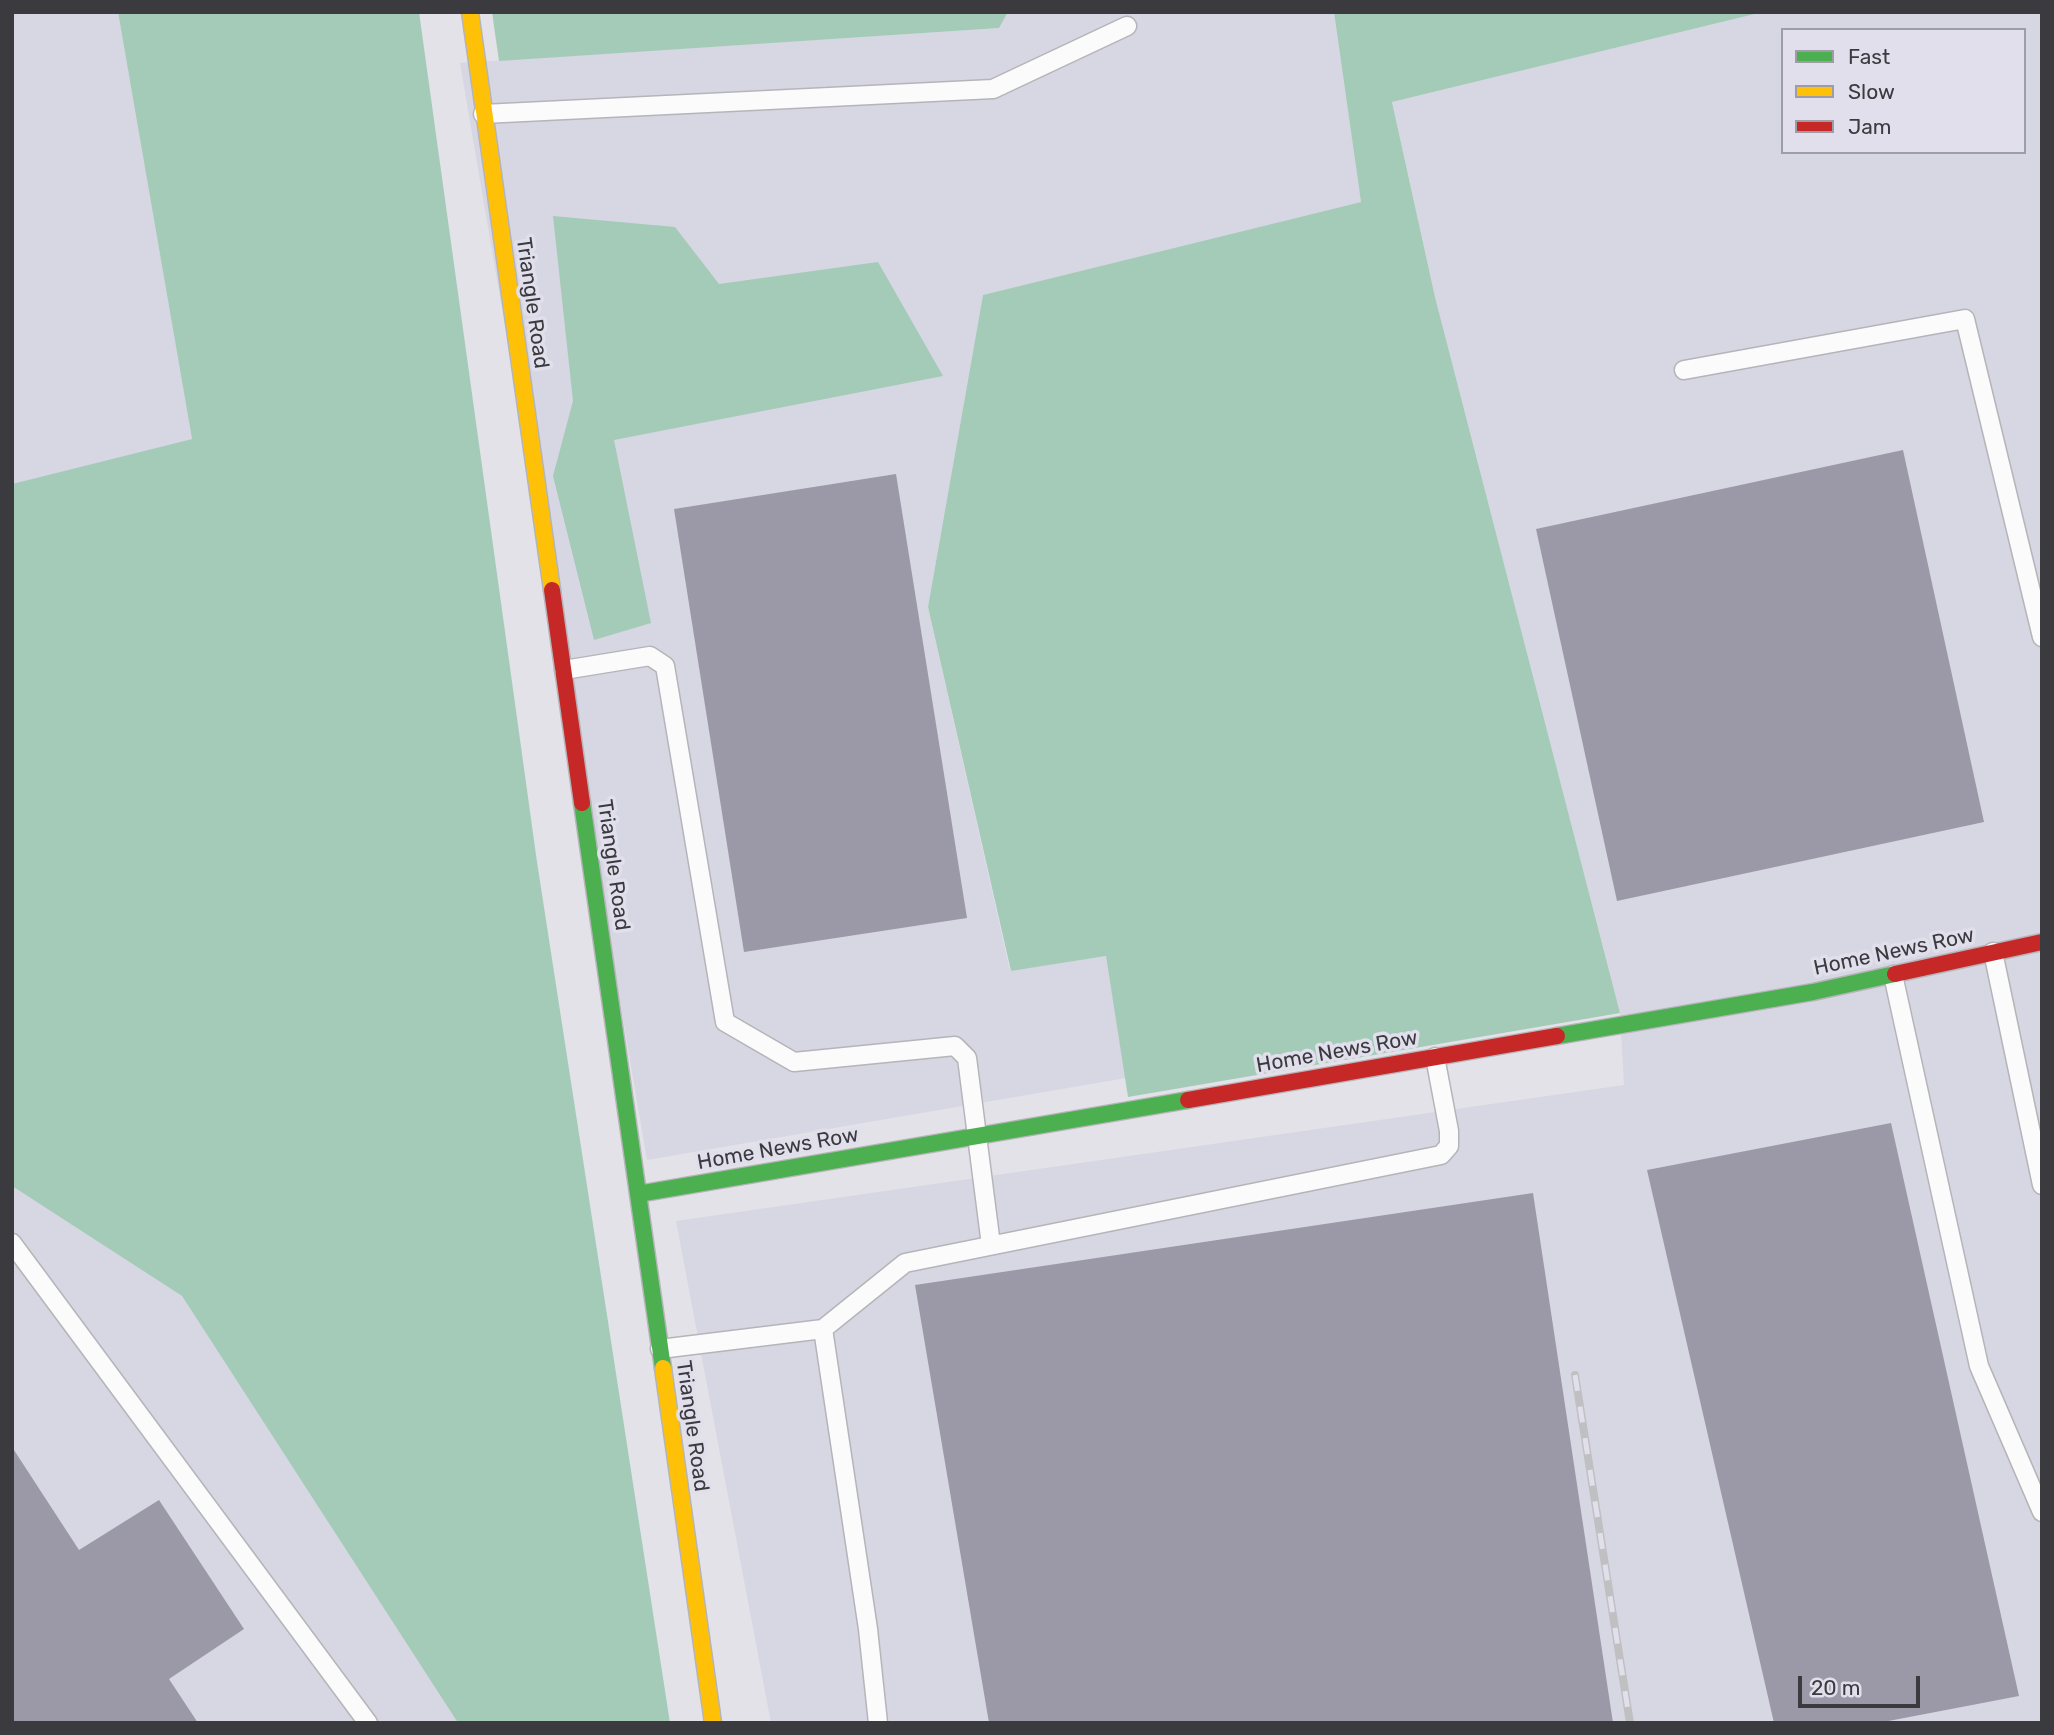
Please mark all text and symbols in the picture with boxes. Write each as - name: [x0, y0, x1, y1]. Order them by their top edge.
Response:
- legend: [1781, 28, 2026, 154]
- text: Fast: [1848, 44, 1890, 69]
- text: Slow: [1848, 79, 1895, 104]
- text: Jam: [1848, 114, 1892, 139]
- street label: Triangle Road: [510, 236, 554, 370]
- street label: Triangle Road: [591, 798, 635, 932]
- street label: Home News Row: [1811, 923, 1977, 981]
- street label: Home News Row: [1254, 1025, 1420, 1079]
- street label: Home News Row: [695, 1122, 861, 1176]
- street label: Triangle Road: [670, 1359, 714, 1493]
- scale bar: [1802, 1662, 1924, 1706]
- text: 20 m: [1811, 1675, 1860, 1700]

